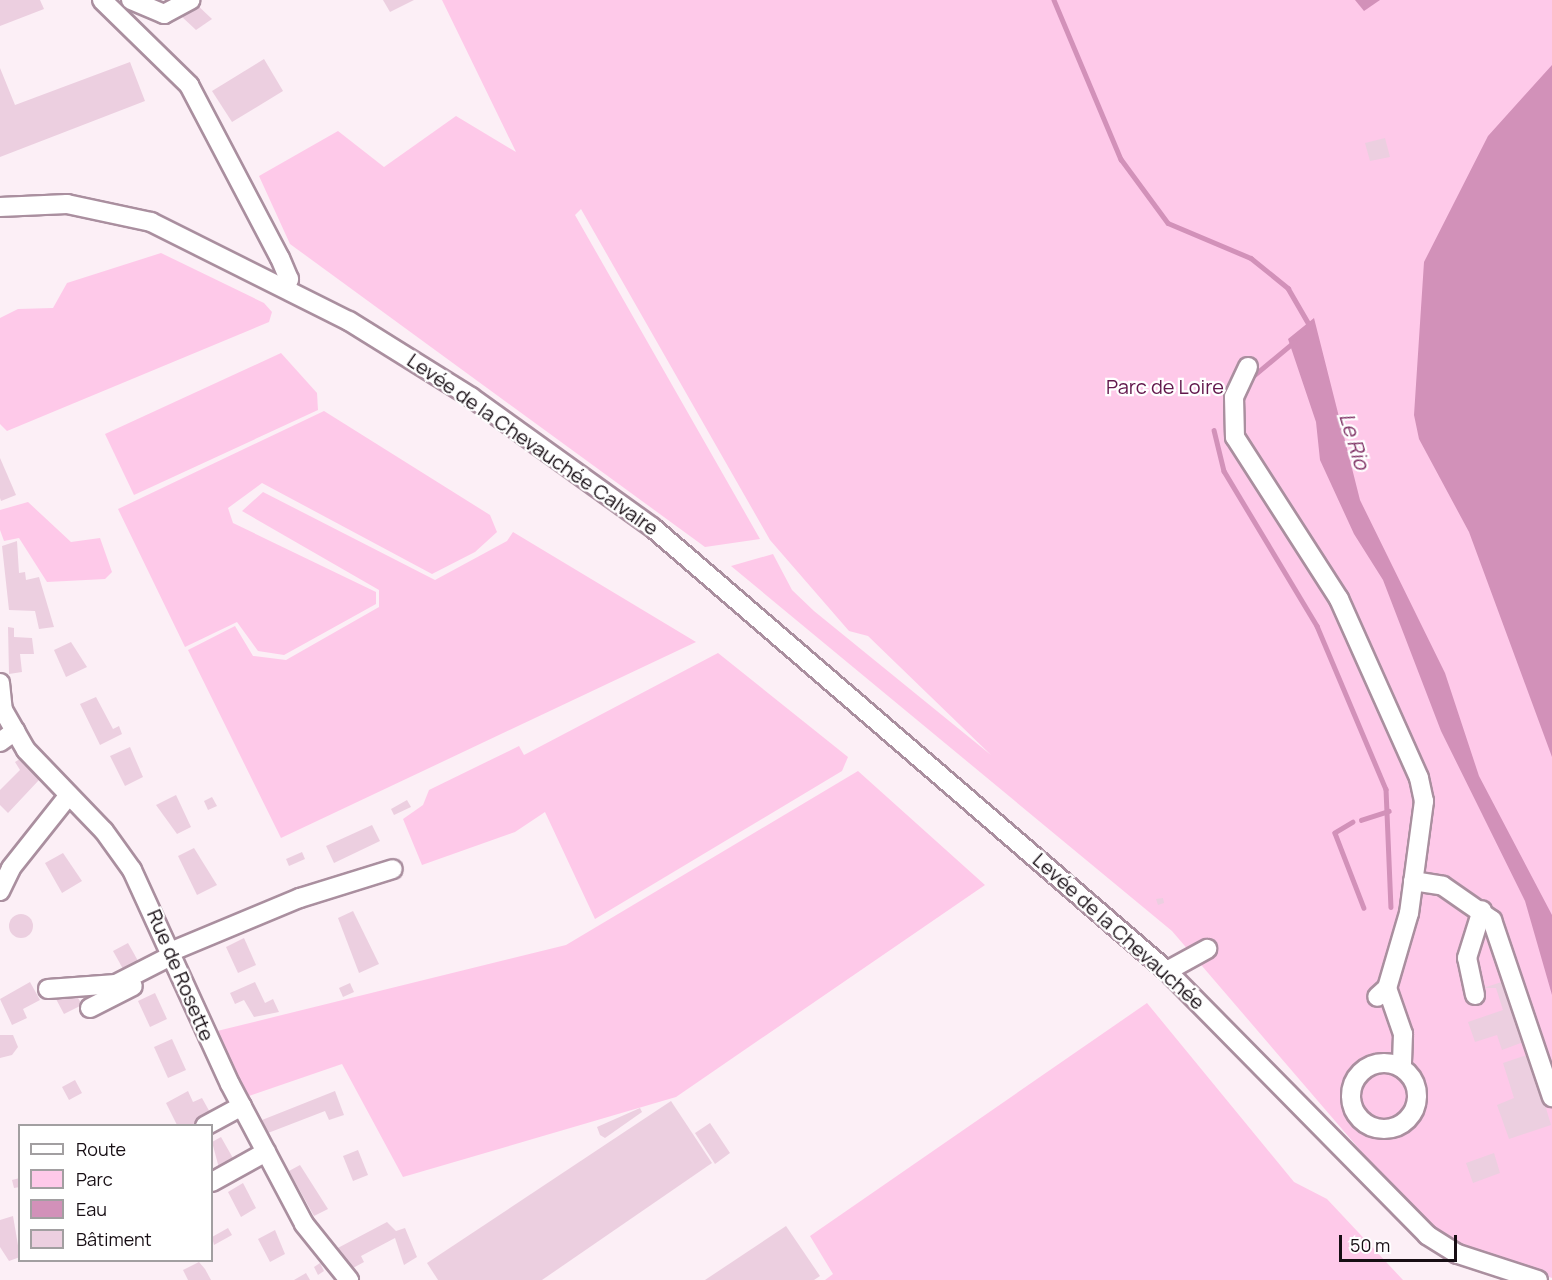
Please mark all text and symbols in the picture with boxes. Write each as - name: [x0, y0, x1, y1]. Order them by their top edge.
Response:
- street label: Levée de la Chevauchée Calvaire: [403, 348, 663, 540]
- park label: Parc de Loire: [1106, 374, 1224, 398]
- water label: Le Rio: [1335, 410, 1375, 472]
- street label: Levée de la Chevauchée: [1028, 848, 1210, 1014]
- street label: Rue de Rosette: [142, 906, 220, 1044]
- legend: [18, 1124, 213, 1262]
- text: Route: [76, 1137, 126, 1161]
- text: Parc: [76, 1167, 113, 1191]
- text: Eau: [76, 1197, 107, 1221]
- scale bar: [1342, 1223, 1460, 1261]
- text: Bâtiment: [76, 1227, 152, 1251]
- text: 50 m: [1350, 1233, 1390, 1257]

